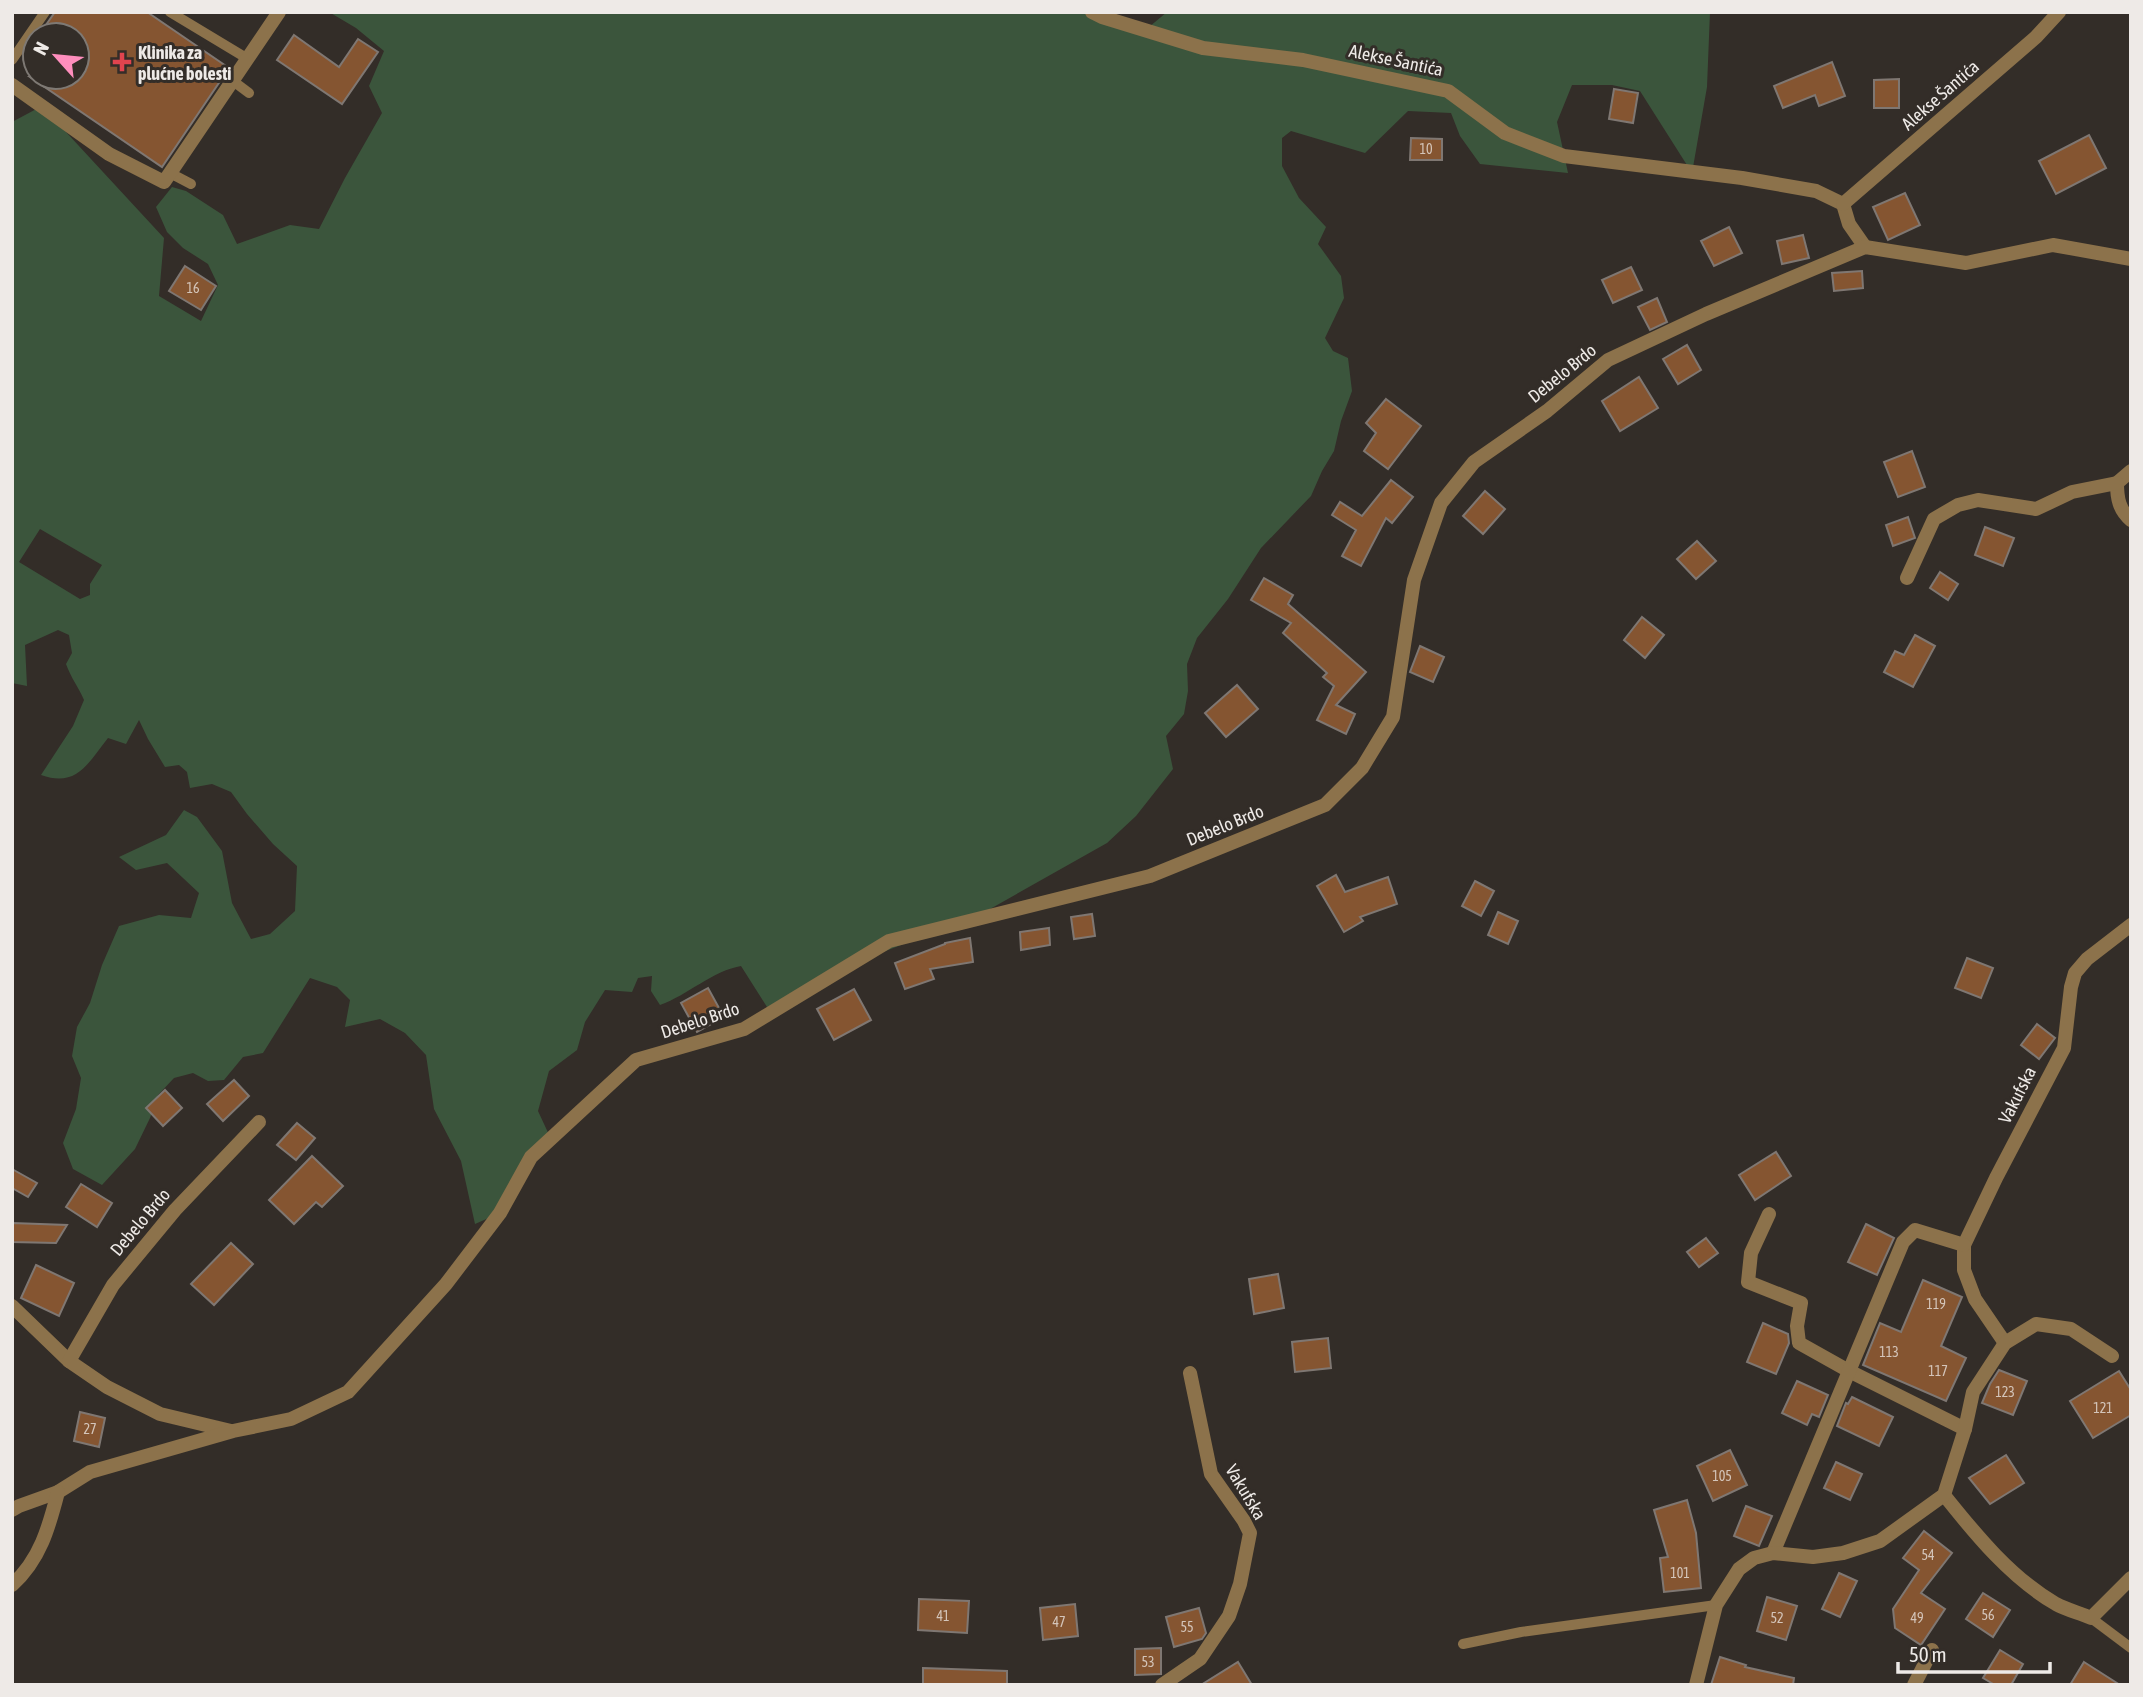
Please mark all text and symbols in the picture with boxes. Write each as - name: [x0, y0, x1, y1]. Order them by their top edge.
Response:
- north arrow: [21, 21, 91, 91]
- text: N: [29, 38, 53, 58]
- street label: Alekse Šantića: [1347, 40, 1445, 80]
- place label: Klinika za plućne bolesti: [138, 42, 231, 84]
- marker: Klinika za plućne bolesti: [112, 52, 132, 72]
- street label: Alekse Šantića: [1897, 56, 1983, 134]
- house number: 10: [1419, 141, 1433, 157]
- house number: 16: [186, 280, 200, 296]
- street label: Debelo Brdo: [1524, 339, 1600, 407]
- street label: Debelo Brdo: [1183, 800, 1267, 850]
- street label: Debelo Brdo: [658, 997, 742, 1043]
- street label: Vakufska: [1994, 1063, 2040, 1127]
- street label: Debelo Brdo: [106, 1184, 174, 1260]
- house number: 119: [1926, 1296, 1946, 1312]
- house number: 113: [1879, 1344, 1899, 1360]
- house number: 117: [1928, 1363, 1948, 1379]
- house number: 123: [1995, 1384, 2015, 1400]
- house number: 121: [2093, 1400, 2113, 1416]
- house number: 27: [83, 1421, 97, 1437]
- street label: Vakufska: [1221, 1460, 1271, 1524]
- house number: 105: [1712, 1468, 1732, 1484]
- house number: 54: [1921, 1547, 1935, 1563]
- house number: 101: [1670, 1565, 1690, 1581]
- house number: 56: [1981, 1607, 1995, 1623]
- house number: 41: [936, 1608, 950, 1624]
- house number: 52: [1770, 1610, 1784, 1626]
- house number: 49: [1910, 1610, 1924, 1626]
- house number: 47: [1052, 1614, 1066, 1630]
- house number: 55: [1180, 1619, 1194, 1635]
- scale bar: [1898, 1630, 2050, 1674]
- text: 50 m: [1909, 1642, 1947, 1666]
- house number: 53: [1141, 1654, 1155, 1670]

